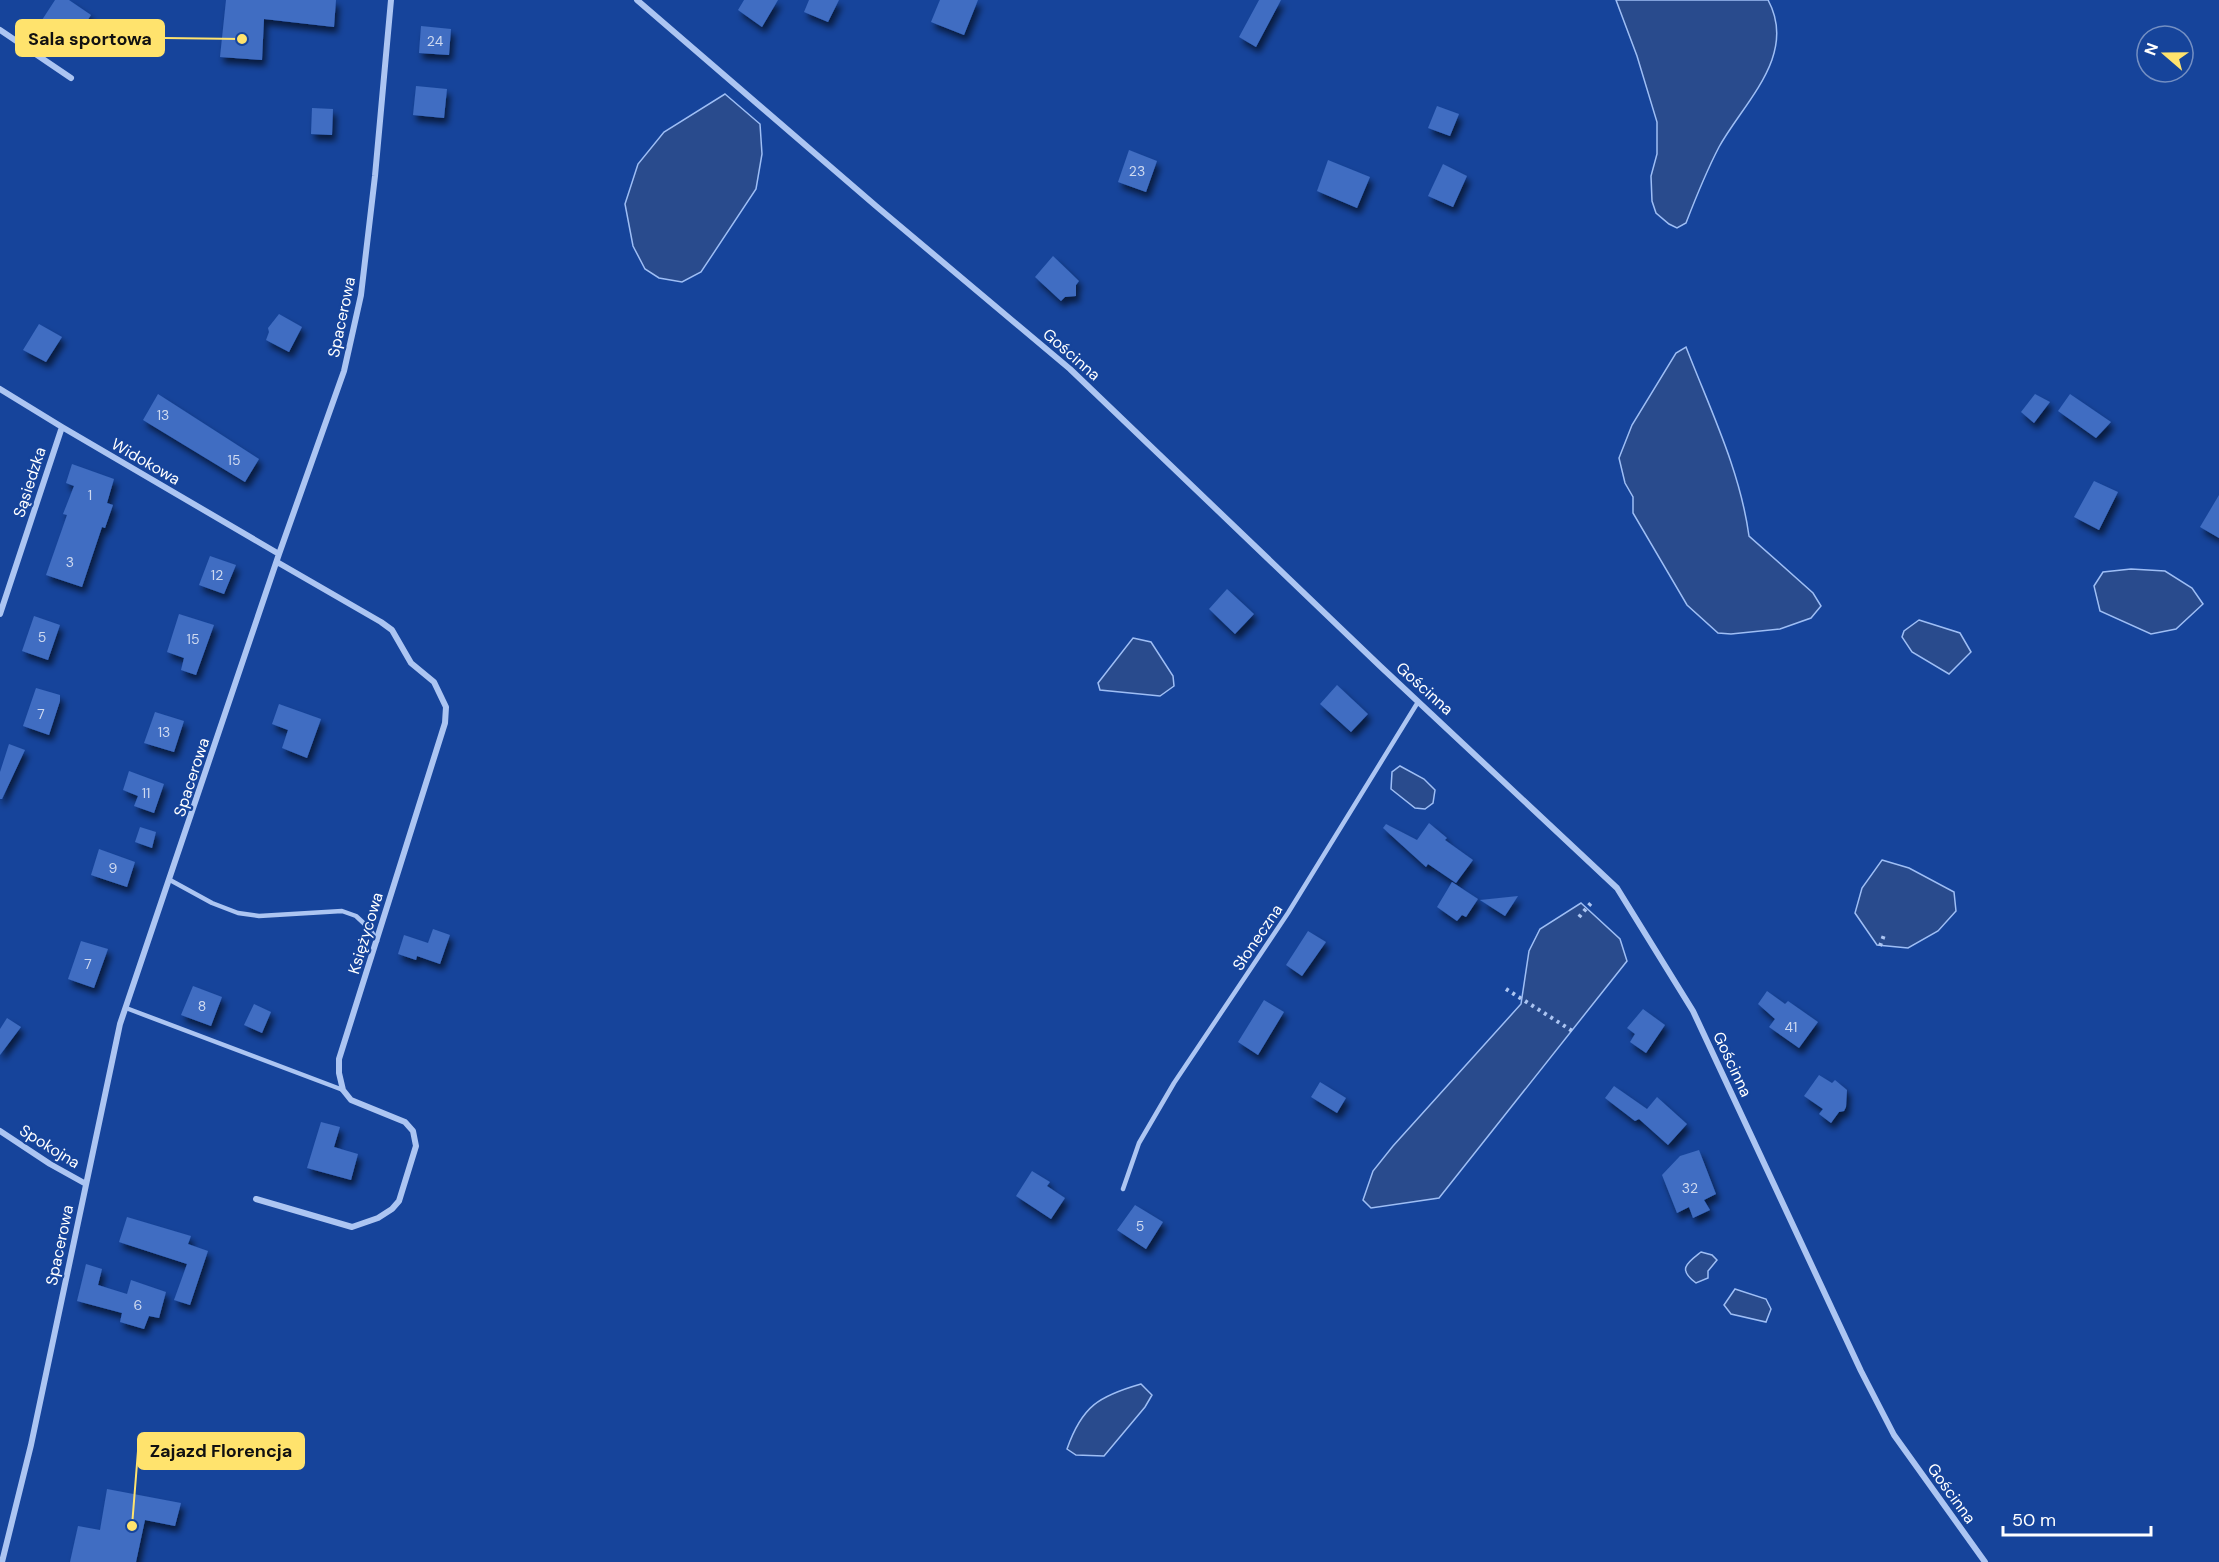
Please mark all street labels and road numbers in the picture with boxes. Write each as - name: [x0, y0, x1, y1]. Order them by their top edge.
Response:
- street label: Spacerowa: [323, 275, 360, 359]
- street label: Gościnna: [1038, 324, 1105, 385]
- street label: Widokowa: [108, 433, 184, 490]
- street label: Sąsiedzka: [8, 444, 51, 520]
- street label: Gościnna: [1392, 657, 1458, 720]
- street label: Spacerowa: [169, 735, 214, 819]
- street label: Księżycowa: [343, 890, 388, 977]
- street label: Słoneczna: [1228, 900, 1287, 974]
- street label: Gościnna: [1708, 1028, 1757, 1100]
- street label: Spokojna: [16, 1120, 84, 1173]
- street label: Spacerowa: [41, 1203, 78, 1287]
- street label: Gościnna: [1923, 1459, 1981, 1528]

